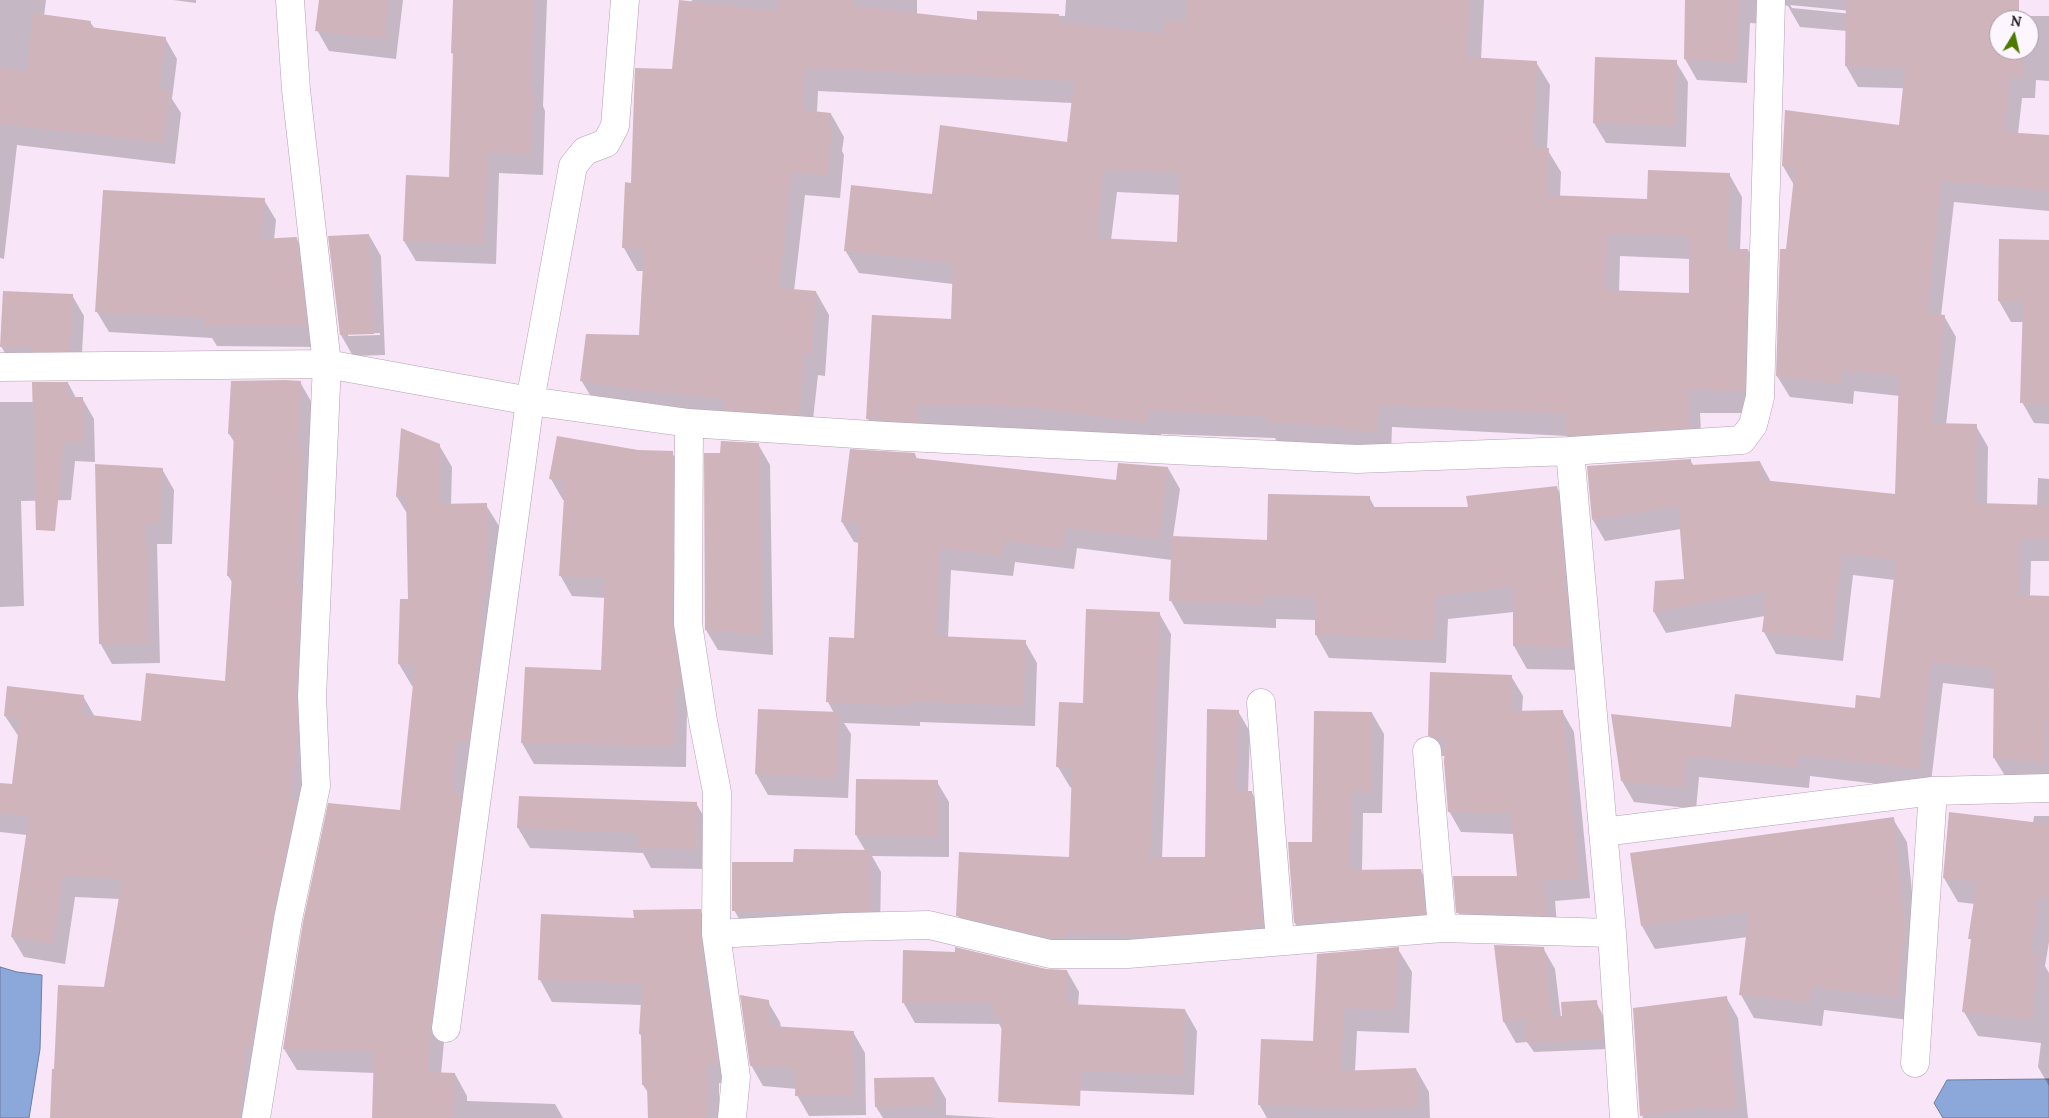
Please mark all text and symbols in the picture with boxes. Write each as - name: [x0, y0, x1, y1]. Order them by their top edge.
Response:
- north arrow: [1989, 10, 2039, 60]
- text: N: [2009, 11, 2023, 31]

